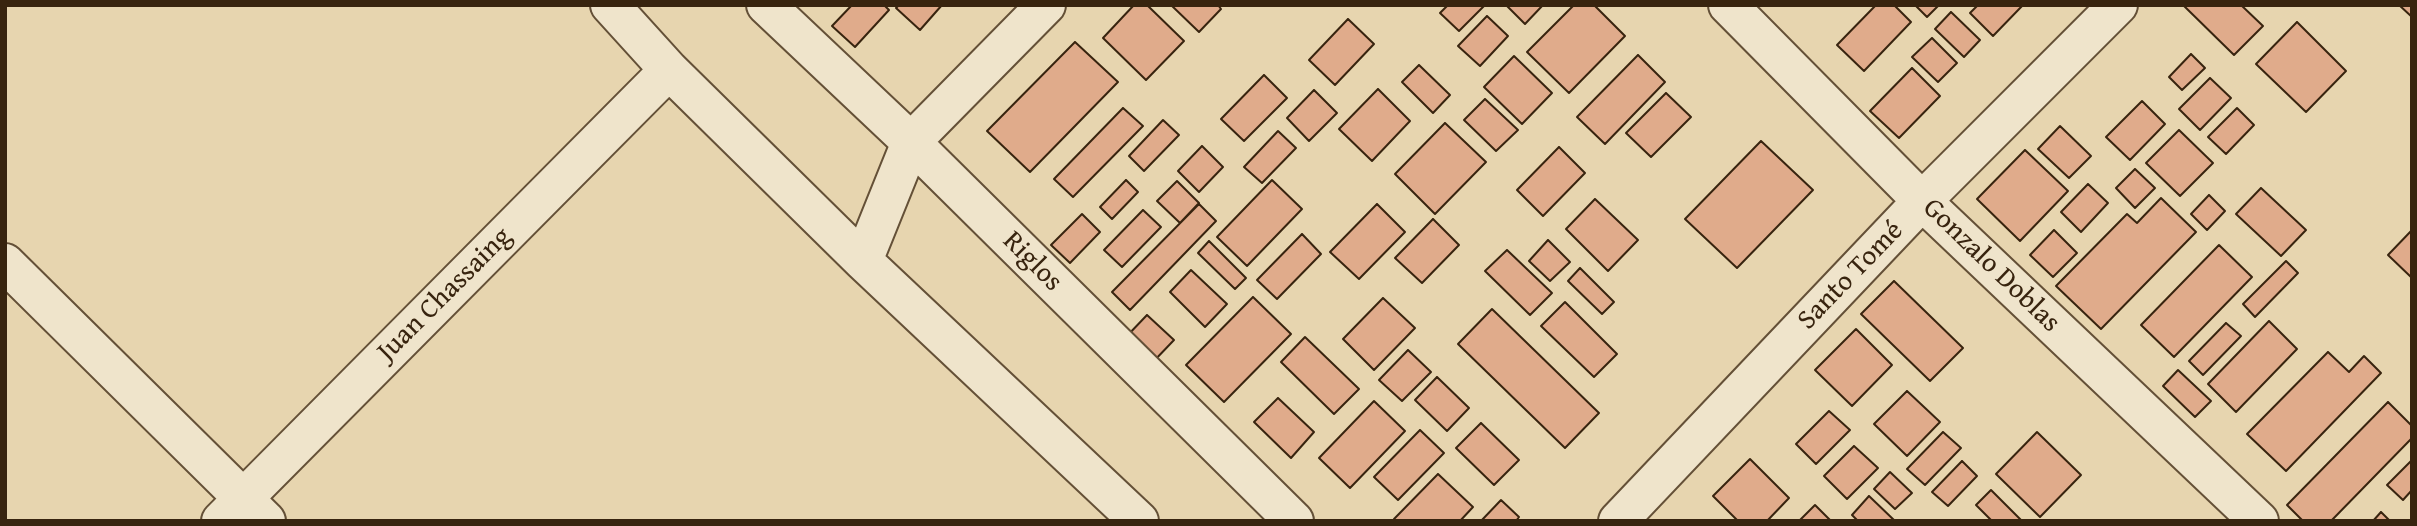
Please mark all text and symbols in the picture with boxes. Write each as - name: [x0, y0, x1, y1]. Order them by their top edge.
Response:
- street label: Gonzalo Doblas: [1915, 192, 2067, 340]
- street label: Santo Tomé: [1791, 215, 1911, 337]
- street label: Juan Chassaing: [371, 221, 519, 369]
- street label: Riglos: [995, 225, 1069, 299]

